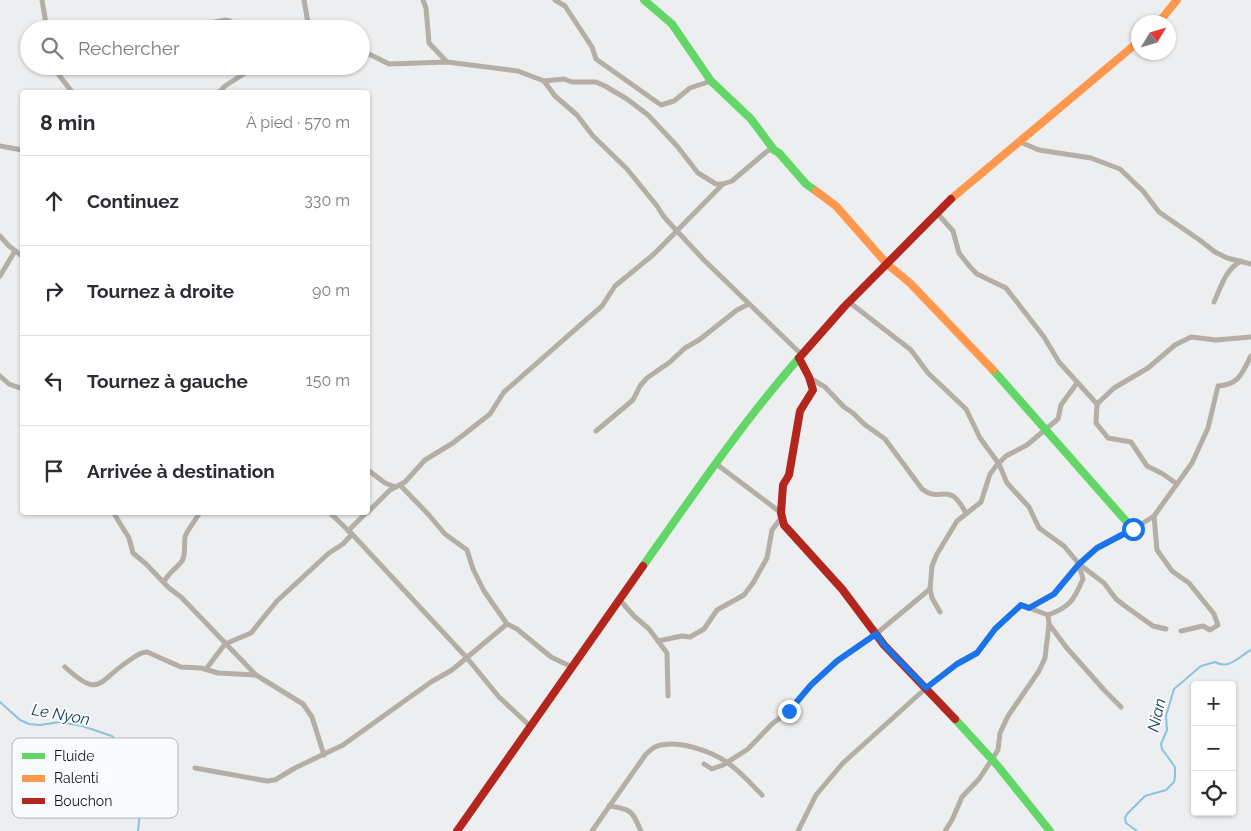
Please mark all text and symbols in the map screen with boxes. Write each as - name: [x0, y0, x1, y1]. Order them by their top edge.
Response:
- north arrow: [1131, 15, 1176, 60]
- search box: [20, 20, 370, 75]
- icon: search: [38, 34, 66, 62]
- text: Rechercher: [78, 37, 180, 59]
- text: 8 min: [40, 110, 95, 135]
- text: À pied · 570 m: [246, 113, 350, 132]
- icon: ahead: [40, 187, 68, 215]
- text: Continuez: [87, 190, 179, 212]
- text: 330 m: [304, 191, 350, 210]
- icon: right: [40, 277, 68, 305]
- text: Tournez à droite: [87, 280, 234, 302]
- text: 90 m: [312, 281, 350, 300]
- icon: left: [40, 367, 68, 395]
- text: Tournez à gauche: [87, 370, 248, 392]
- text: 150 m: [306, 371, 350, 390]
- icon: arrive: [40, 457, 68, 485]
- text: Arrivée à destination: [87, 460, 275, 482]
- route start: [1122, 518, 1145, 541]
- map controls: [1191, 681, 1236, 816]
- button: +: [1191, 681, 1236, 726]
- water label: Nian: [1143, 696, 1170, 734]
- water label: Le Nyon: [30, 700, 92, 729]
- route end: [778, 700, 801, 723]
- button: −: [1191, 726, 1236, 771]
- legend: [12, 738, 178, 818]
- text: Fluide: [54, 748, 94, 764]
- text: Ralenti: [54, 770, 99, 786]
- button: locate: [1191, 771, 1236, 816]
- text: Bouchon: [54, 793, 112, 809]

